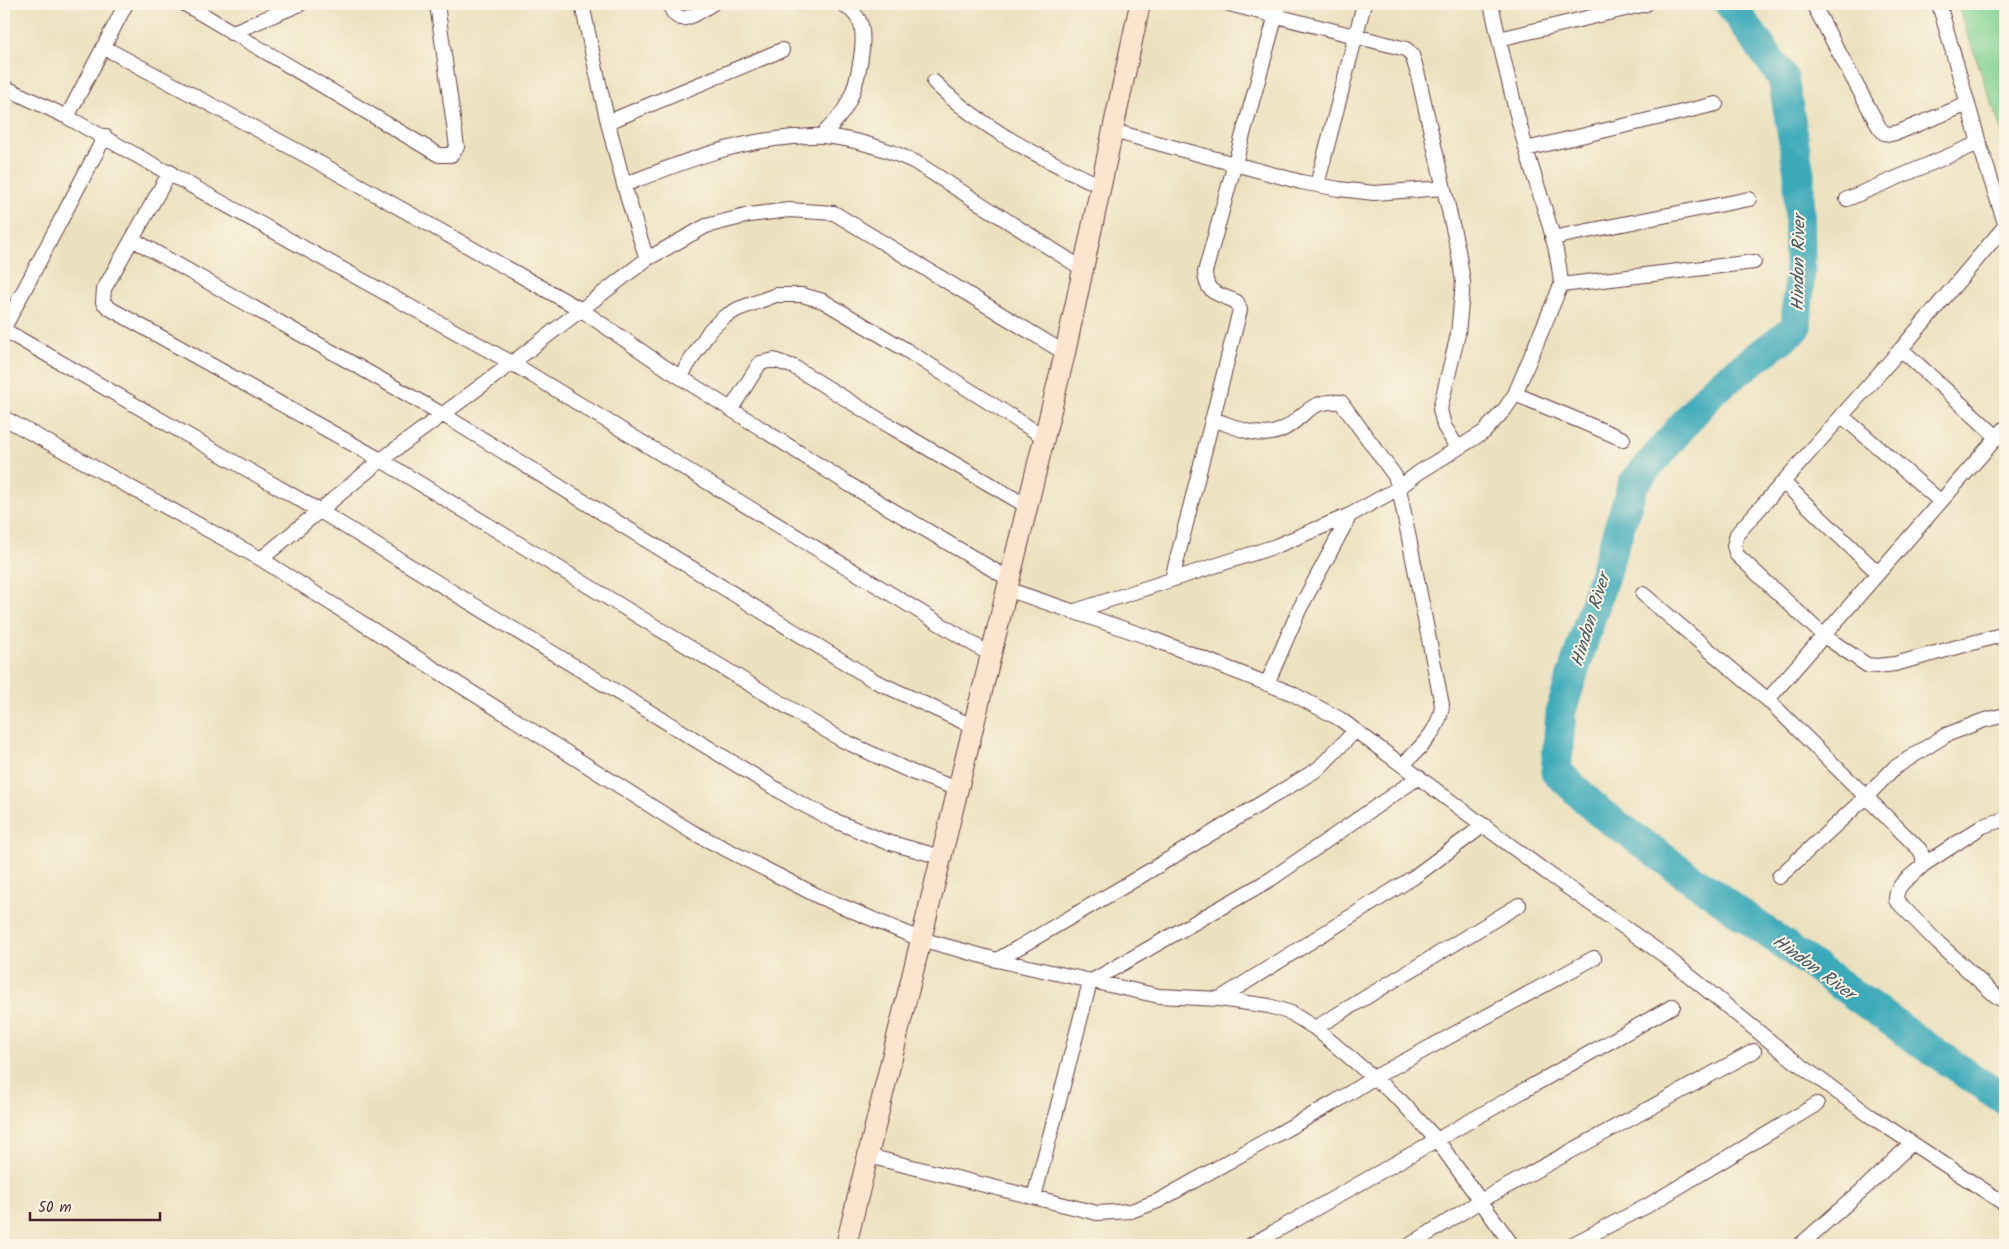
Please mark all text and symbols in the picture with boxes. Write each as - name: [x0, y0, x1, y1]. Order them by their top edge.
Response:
- water label: Hindon River: [1784, 211, 1815, 311]
- water label: Hindon River: [1563, 566, 1621, 671]
- water label: Hindon River: [1766, 928, 1864, 1011]
- scale bar: [30, 1189, 160, 1221]
- text: 50 m: [38, 1196, 72, 1220]

